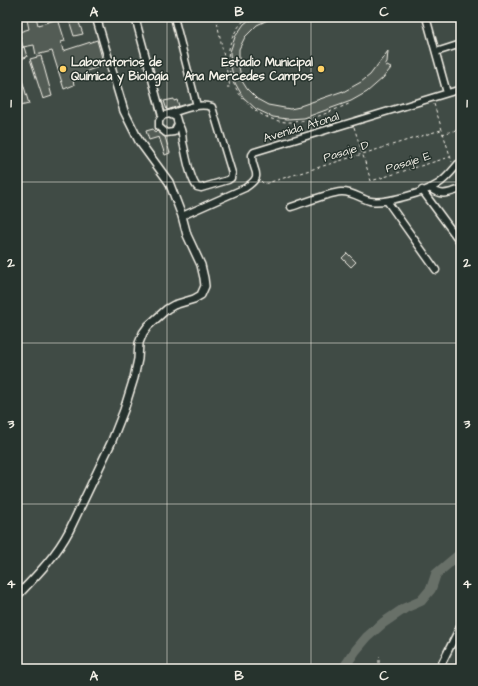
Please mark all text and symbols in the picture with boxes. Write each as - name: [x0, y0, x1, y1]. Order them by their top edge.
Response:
- text: A: [90, 3, 99, 21]
- text: B: [234, 3, 244, 21]
- text: C: [379, 3, 389, 21]
- place label: Laboratorios de Química y Biología: [71, 54, 169, 87]
- place label: Estadio Municipal Ana Mercedes Campos: [184, 54, 313, 86]
- marker: Laboratorios de Química y Biología: [58, 64, 68, 74]
- marker: Estadio Municipal Ana Mercedes Campos: [316, 64, 326, 74]
- text: 1: [10, 94, 12, 112]
- text: 1: [466, 94, 468, 112]
- street label: Avenida Atonal: [261, 108, 341, 147]
- street label: Pasaje D: [321, 136, 371, 166]
- street label: Pasaje E: [383, 148, 433, 177]
- text: 2: [6, 254, 15, 272]
- text: 2: [462, 254, 471, 272]
- text: 3: [7, 415, 15, 433]
- text: 3: [463, 415, 471, 433]
- text: 4: [7, 575, 16, 593]
- text: 4: [463, 575, 472, 593]
- text: A: [90, 667, 99, 685]
- text: B: [234, 667, 244, 685]
- text: C: [379, 667, 389, 685]

